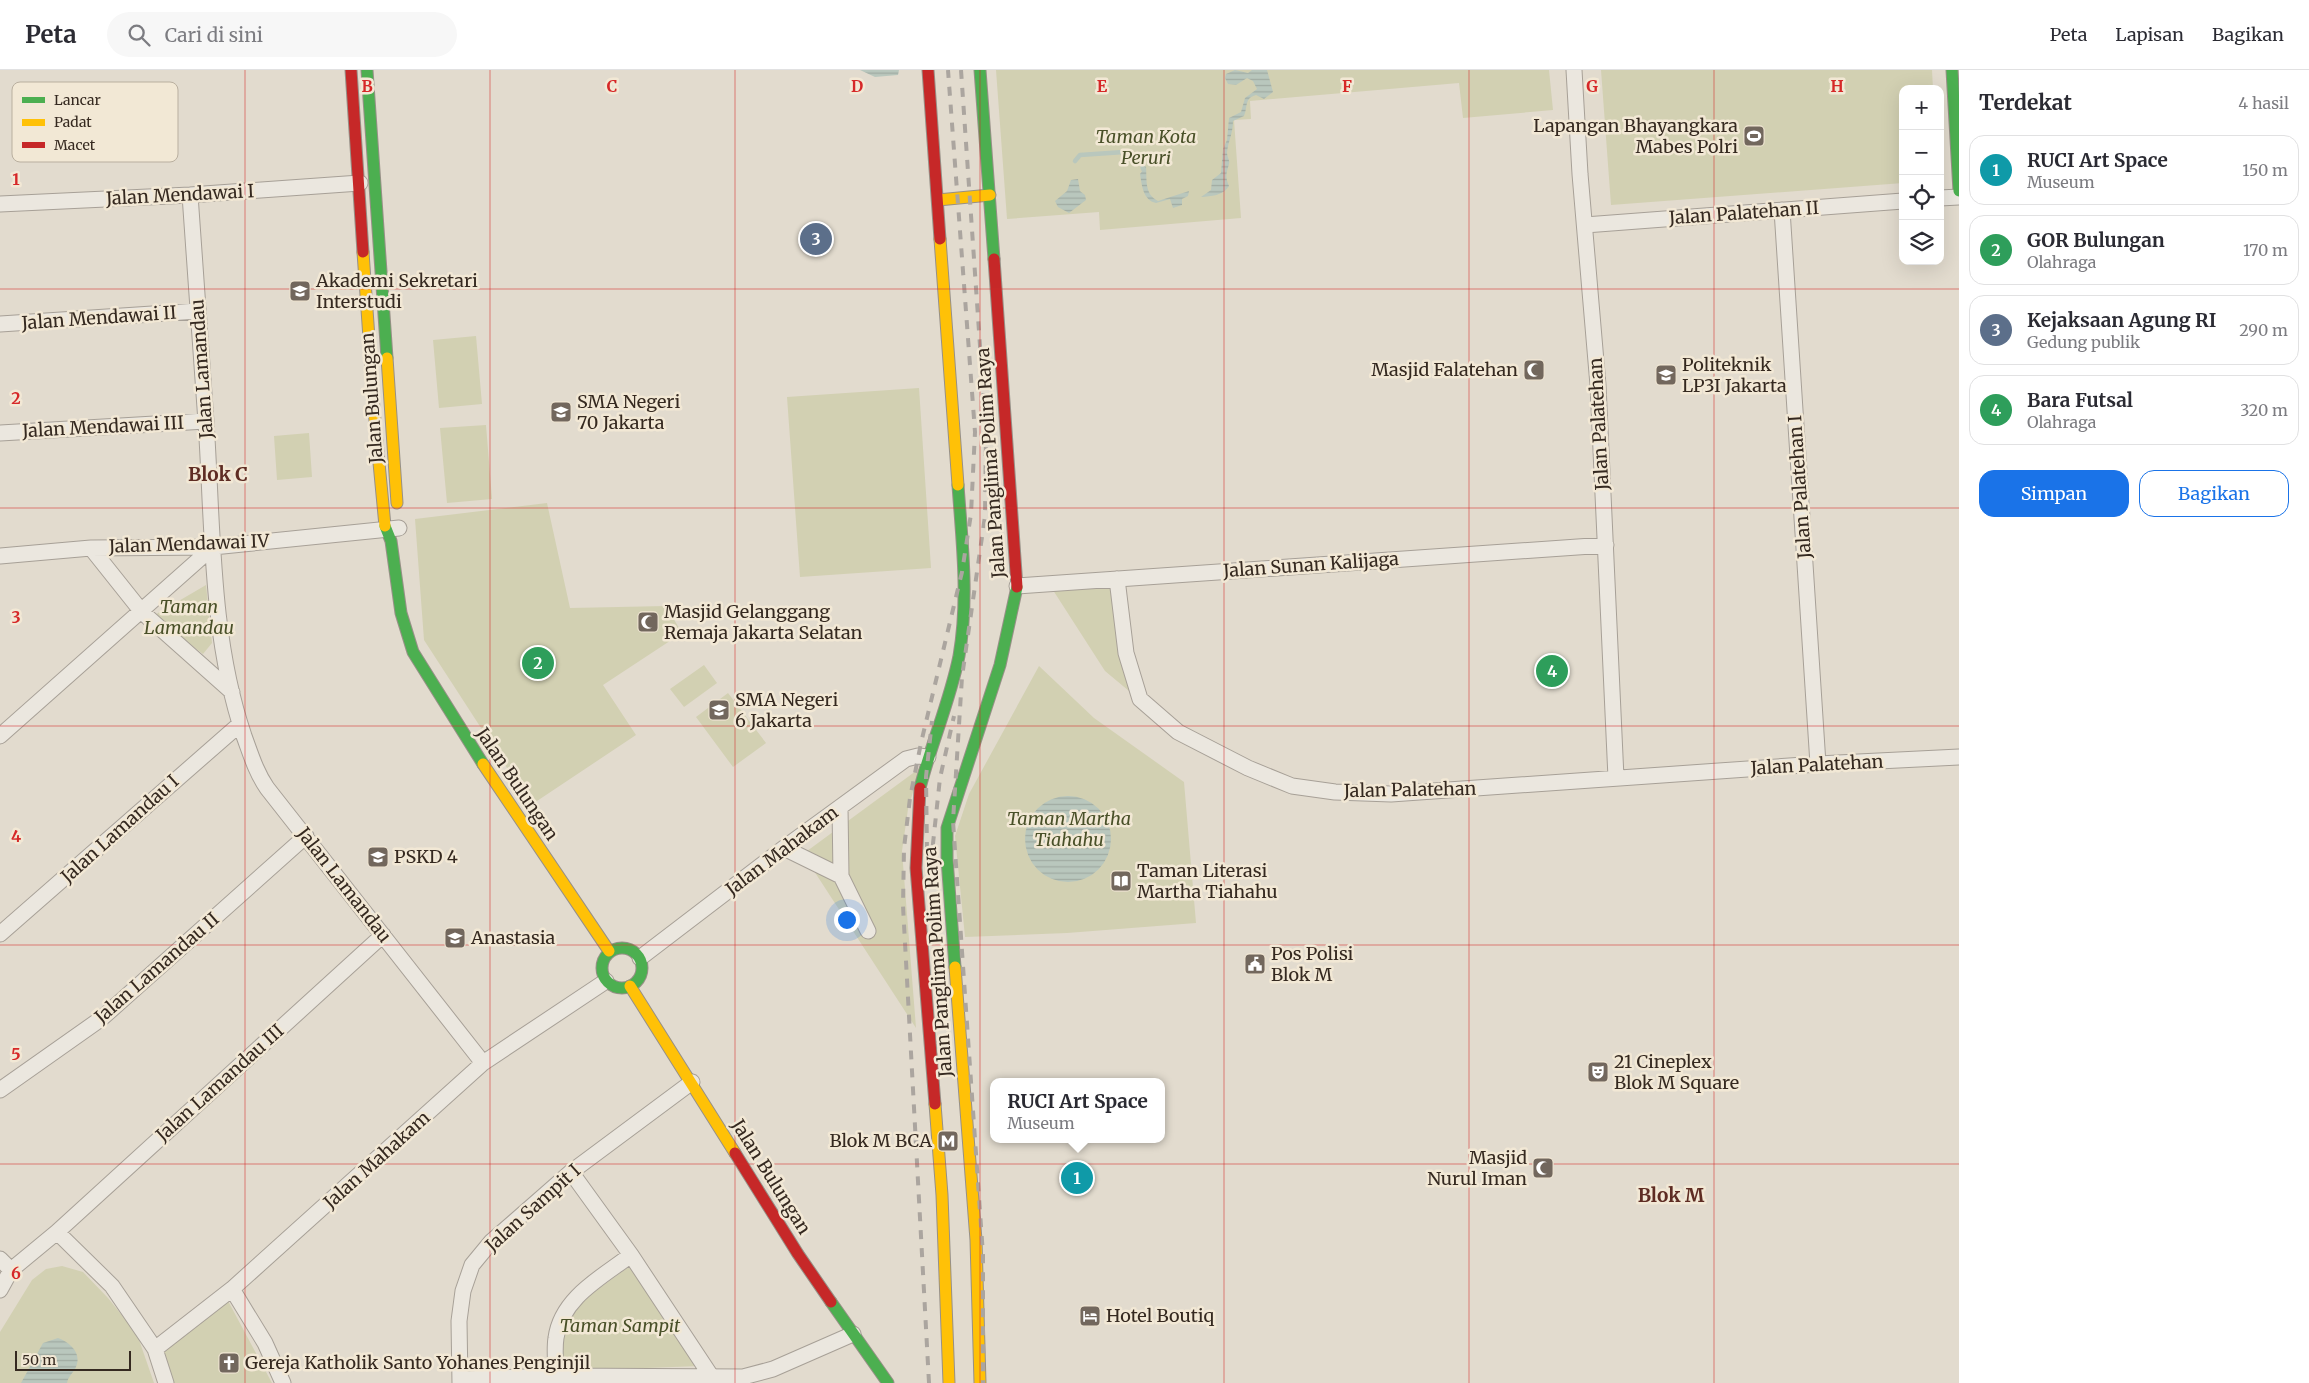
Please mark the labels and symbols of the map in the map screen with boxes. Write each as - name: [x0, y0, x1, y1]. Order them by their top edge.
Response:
- text: B: [361, 76, 373, 96]
- text: C: [607, 76, 617, 96]
- text: D: [851, 76, 863, 96]
- text: E: [1097, 76, 1108, 96]
- text: F: [1342, 76, 1352, 96]
- text: G: [1586, 76, 1598, 96]
- text: H: [1830, 76, 1844, 96]
- legend: [12, 82, 178, 162]
- text: Lancar: [54, 91, 101, 109]
- text: Padat: [54, 113, 92, 131]
- place label: Lapangan Bhayangkara Mabes Polri: [1533, 114, 1738, 158]
- sports icon: Lapangan Bhayangkara Mabes Polri: [1742, 124, 1766, 148]
- park label: Taman Kota Peruri: [1096, 125, 1196, 169]
- text: Macet: [54, 136, 96, 154]
- text: 1: [12, 169, 20, 189]
- street label: Jalan Mendawai I: [104, 179, 255, 210]
- street label: Jalan Palatehan II: [1667, 196, 1820, 229]
- pin: 3: [800, 220, 832, 258]
- place label: Akademi Sekretari Interstudi: [315, 269, 478, 313]
- school or university icon: Akademi Sekretari Interstudi: [288, 279, 312, 303]
- street label: Jalan Lamandau: [185, 298, 218, 441]
- street label: Jalan Mendawai II: [20, 301, 177, 334]
- street label: Jalan Bulungan: [355, 332, 388, 465]
- street label: Jalan Panglima Polim Raya: [971, 347, 1010, 580]
- place label: Politeknik LP3I Jakarta: [1682, 353, 1787, 397]
- street label: Jalan Palatehan: [1584, 357, 1614, 492]
- place label: Masjid Falatehan: [1371, 358, 1518, 381]
- mosque icon: Masjid Falatehan: [1522, 358, 1546, 382]
- school or university icon: Politeknik LP3I Jakarta: [1654, 363, 1678, 387]
- text: 2: [11, 388, 21, 408]
- place label: SMA Negeri 70 Jakarta: [577, 390, 680, 434]
- school or university icon: SMA Negeri 70 Jakarta: [549, 400, 573, 424]
- street label: Jalan Mendawai III: [20, 411, 184, 442]
- street label: Jalan Palatehan I: [1783, 414, 1816, 561]
- district label: Blok C: [188, 462, 248, 486]
- street label: Jalan Mendawai IV: [107, 529, 271, 558]
- street label: Jalan Sunan Kalijaga: [1221, 547, 1400, 582]
- park label: Taman Lamandau: [144, 595, 234, 639]
- place label: Masjid Gelanggang Remaja Jakarta Selatan: [664, 600, 863, 644]
- text: 3: [11, 607, 21, 627]
- mosque icon: Masjid Gelanggang Remaja Jakarta Selatan: [636, 610, 660, 634]
- pin: 2: [522, 644, 554, 682]
- pin: 4: [1536, 652, 1568, 690]
- place label: SMA Negeri 6 Jakarta: [735, 688, 838, 732]
- school or university icon: SMA Negeri 6 Jakarta: [707, 698, 731, 722]
- street label: Jalan Bulungan: [471, 722, 564, 845]
- street label: Jalan Palatehan: [1749, 750, 1884, 780]
- street label: Jalan Lamandau I: [55, 770, 183, 888]
- street label: Jalan Palatehan: [1342, 777, 1477, 802]
- street label: Jalan Mahakam: [720, 801, 843, 901]
- park label: Taman Martha Tiahahu: [1007, 807, 1131, 851]
- street label: Jalan Lamandau: [292, 822, 397, 947]
- text: 4: [11, 826, 21, 846]
- school or university icon: PSKD 4: [366, 845, 390, 869]
- place label: PSKD 4: [394, 845, 458, 868]
- street label: Jalan Panglima Polim Raya: [918, 846, 957, 1079]
- place label: Taman Literasi Martha Tiahahu: [1137, 859, 1278, 903]
- library icon: Taman Literasi Martha Tiahahu: [1109, 869, 1133, 893]
- street label: Jalan Lamandau II: [89, 907, 224, 1029]
- your location: [834, 907, 860, 933]
- school or university icon: Anastasia: [443, 926, 467, 950]
- place label: Anastasia: [470, 926, 556, 949]
- place label: Pos Polisi Blok M: [1271, 942, 1354, 986]
- public building icon: Pos Polisi Blok M: [1243, 952, 1267, 976]
- street label: Jalan Lamandau III: [150, 1019, 288, 1147]
- text: 5: [11, 1044, 21, 1064]
- place label: 21 Cineplex Blok M Square: [1614, 1050, 1739, 1094]
- theatre icon: 21 Cineplex Blok M Square: [1586, 1060, 1610, 1084]
- street label: Jalan Mahakam: [318, 1106, 435, 1214]
- street label: Jalan Bulungan: [726, 1114, 816, 1239]
- place label: Blok M BCA: [829, 1129, 932, 1152]
- metro station icon: Blok M BCA: [936, 1129, 960, 1153]
- place label: Masjid Nurul Iman: [1427, 1146, 1527, 1190]
- mosque icon: Masjid Nurul Iman: [1531, 1156, 1555, 1180]
- street label: Jalan Sampit I: [480, 1159, 585, 1257]
- pin: 1: [1061, 1159, 1093, 1197]
- district label: Blok M: [1638, 1183, 1705, 1207]
- text: 6: [11, 1263, 21, 1283]
- hotel icon: Hotel Boutiq: [1078, 1304, 1102, 1328]
- place label: Hotel Boutiq: [1106, 1304, 1215, 1327]
- park label: Taman Sampit: [560, 1314, 681, 1337]
- scale bar: [15, 1348, 131, 1371]
- church icon: Gereja Katholik Santo Yohanes Penginjil: [217, 1351, 241, 1375]
- place label: Gereja Katholik Santo Yohanes Penginjil: [245, 1351, 591, 1374]

